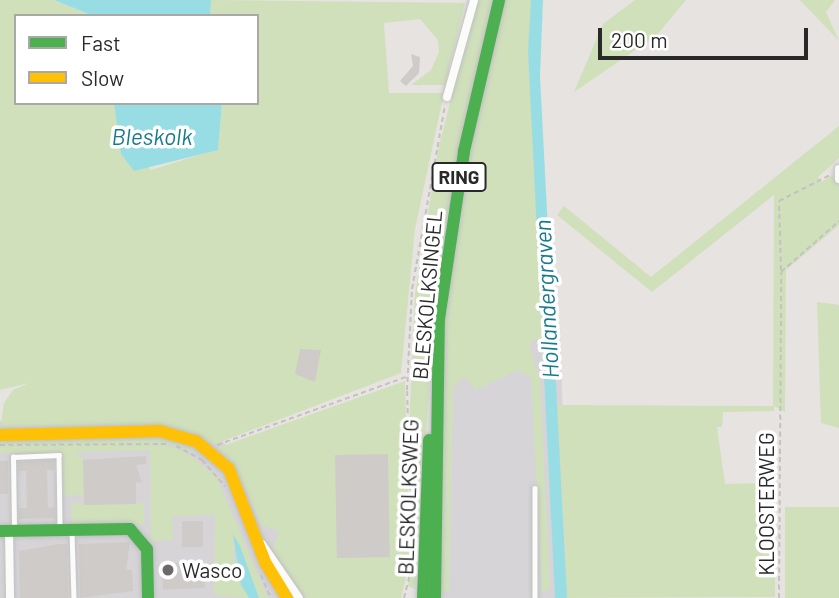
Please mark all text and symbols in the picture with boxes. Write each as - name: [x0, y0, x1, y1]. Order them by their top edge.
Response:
- legend: [14, 14, 259, 105]
- scale bar: [601, 14, 811, 58]
- text: 200 m: [611, 27, 668, 52]
- text: Fast: [81, 30, 121, 55]
- text: Slow: [81, 65, 124, 90]
- water label: Bleskolk: [112, 122, 192, 150]
- road number: RING: [431, 162, 487, 192]
- street label: BLESKOLKSINGEL: [407, 209, 447, 381]
- water label: Hollandergraven: [528, 219, 564, 379]
- street label: BLESKOLKSWEG: [393, 419, 423, 575]
- street label: KLOOSTERWEG: [753, 432, 779, 576]
- place label: Wasco: [182, 557, 243, 583]
- marker: Wasco: [160, 562, 176, 578]

